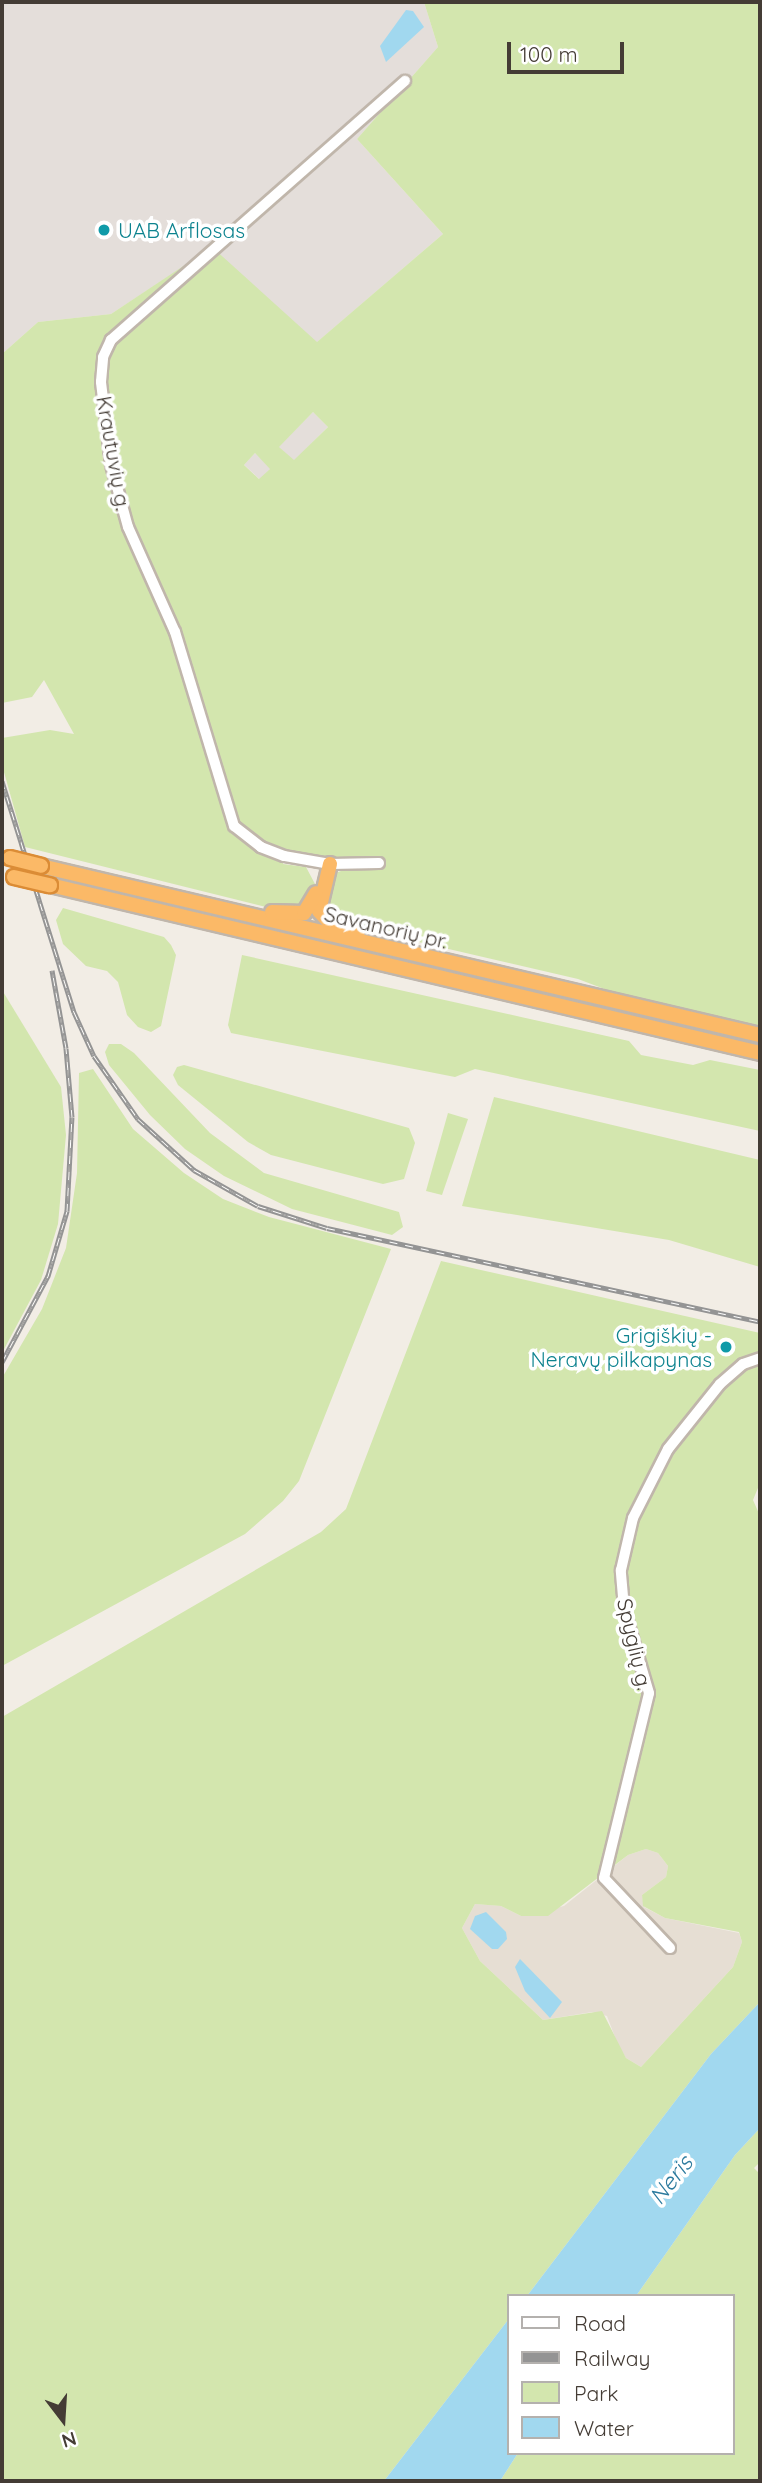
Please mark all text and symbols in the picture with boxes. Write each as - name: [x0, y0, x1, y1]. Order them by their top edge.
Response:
- scale bar: [510, 28, 627, 72]
- text: 100 m: [520, 41, 578, 67]
- place label: UAB Arflosas: [118, 217, 245, 243]
- marker: UAB Arflosas: [96, 222, 112, 238]
- street label: Krautuvių g.: [92, 394, 136, 512]
- street label: Savanorių pr.: [322, 901, 450, 953]
- place label: Grigiškių - Neravų pilkapynas: [530, 1322, 712, 1372]
- marker: Grigiškių - Neravų pilkapynas: [718, 1339, 734, 1355]
- street label: Spyglių g.: [612, 1596, 658, 1692]
- water label: Neris: [643, 2150, 699, 2210]
- legend: [506, 2294, 734, 2455]
- text: Road: [574, 2310, 626, 2336]
- text: Railway: [574, 2345, 650, 2371]
- text: Park: [574, 2380, 618, 2406]
- north arrow: [28, 2385, 98, 2455]
- text: Water: [574, 2415, 634, 2441]
- text: N: [59, 2427, 79, 2454]

